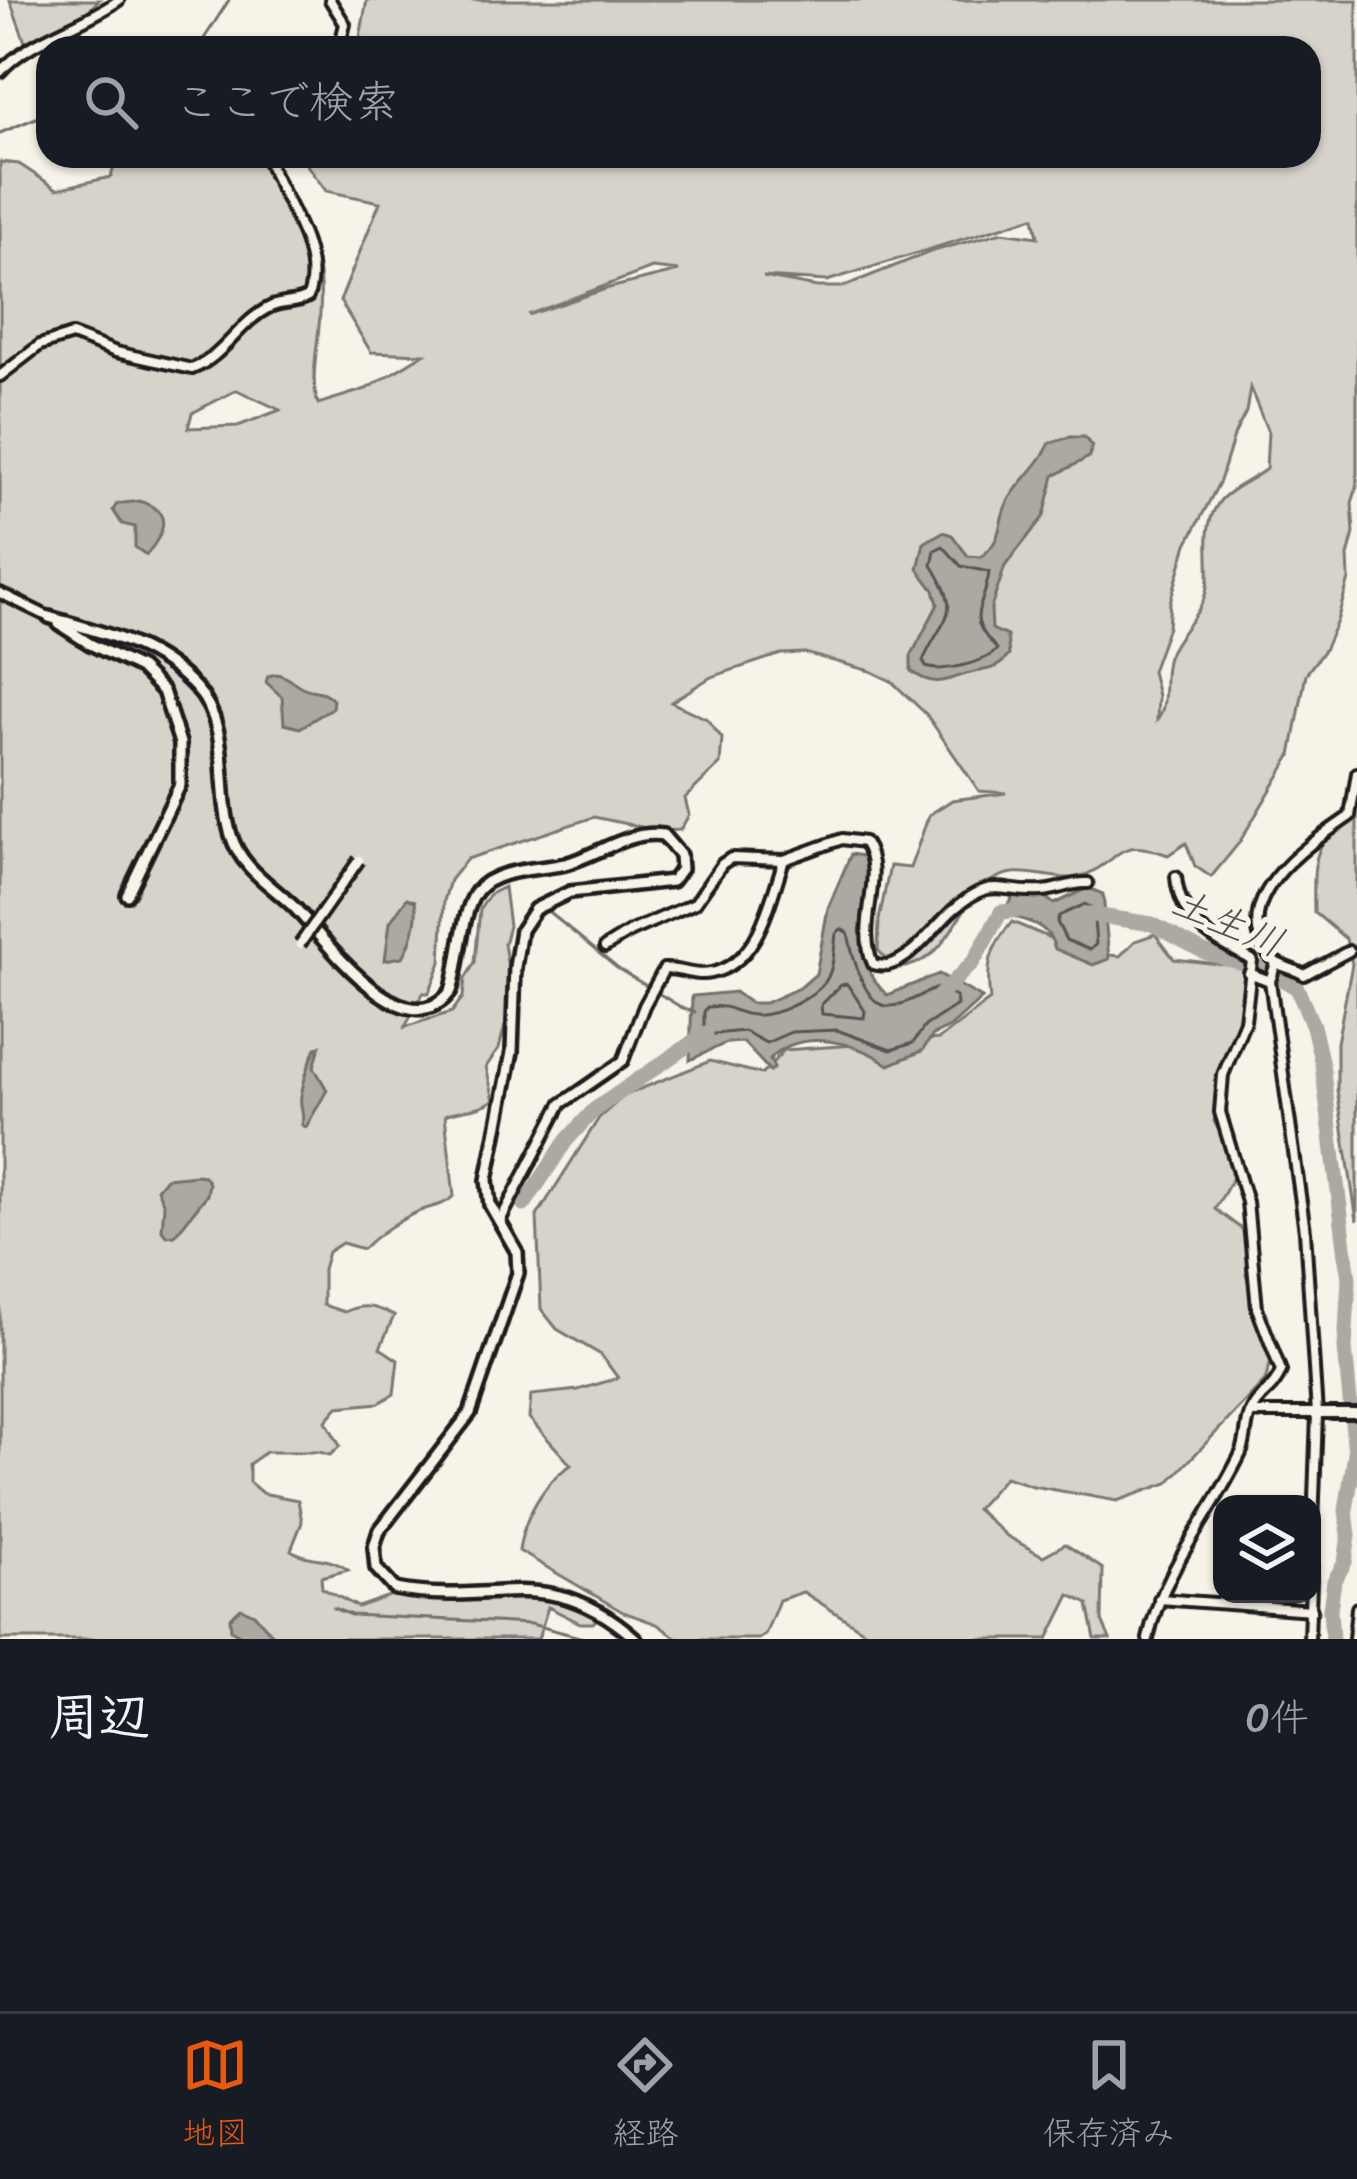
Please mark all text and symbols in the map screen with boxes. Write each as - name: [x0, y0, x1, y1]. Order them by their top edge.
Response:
- search box: [36, 36, 1321, 168]
- text: ここで検索: [174, 62, 399, 142]
- icon: search: [78, 69, 144, 135]
- water label: 土生川: [1161, 867, 1295, 977]
- map controls: [1213, 1495, 1321, 1603]
- button: layers: [1213, 1495, 1321, 1603]
- text: 周辺: [48, 1672, 150, 1762]
- text: 0件: [1245, 1683, 1309, 1752]
- tab: 地図: [182, 2032, 248, 2162]
- tab: 経路: [612, 2032, 678, 2162]
- tab: 保存済み: [1043, 2032, 1175, 2162]

